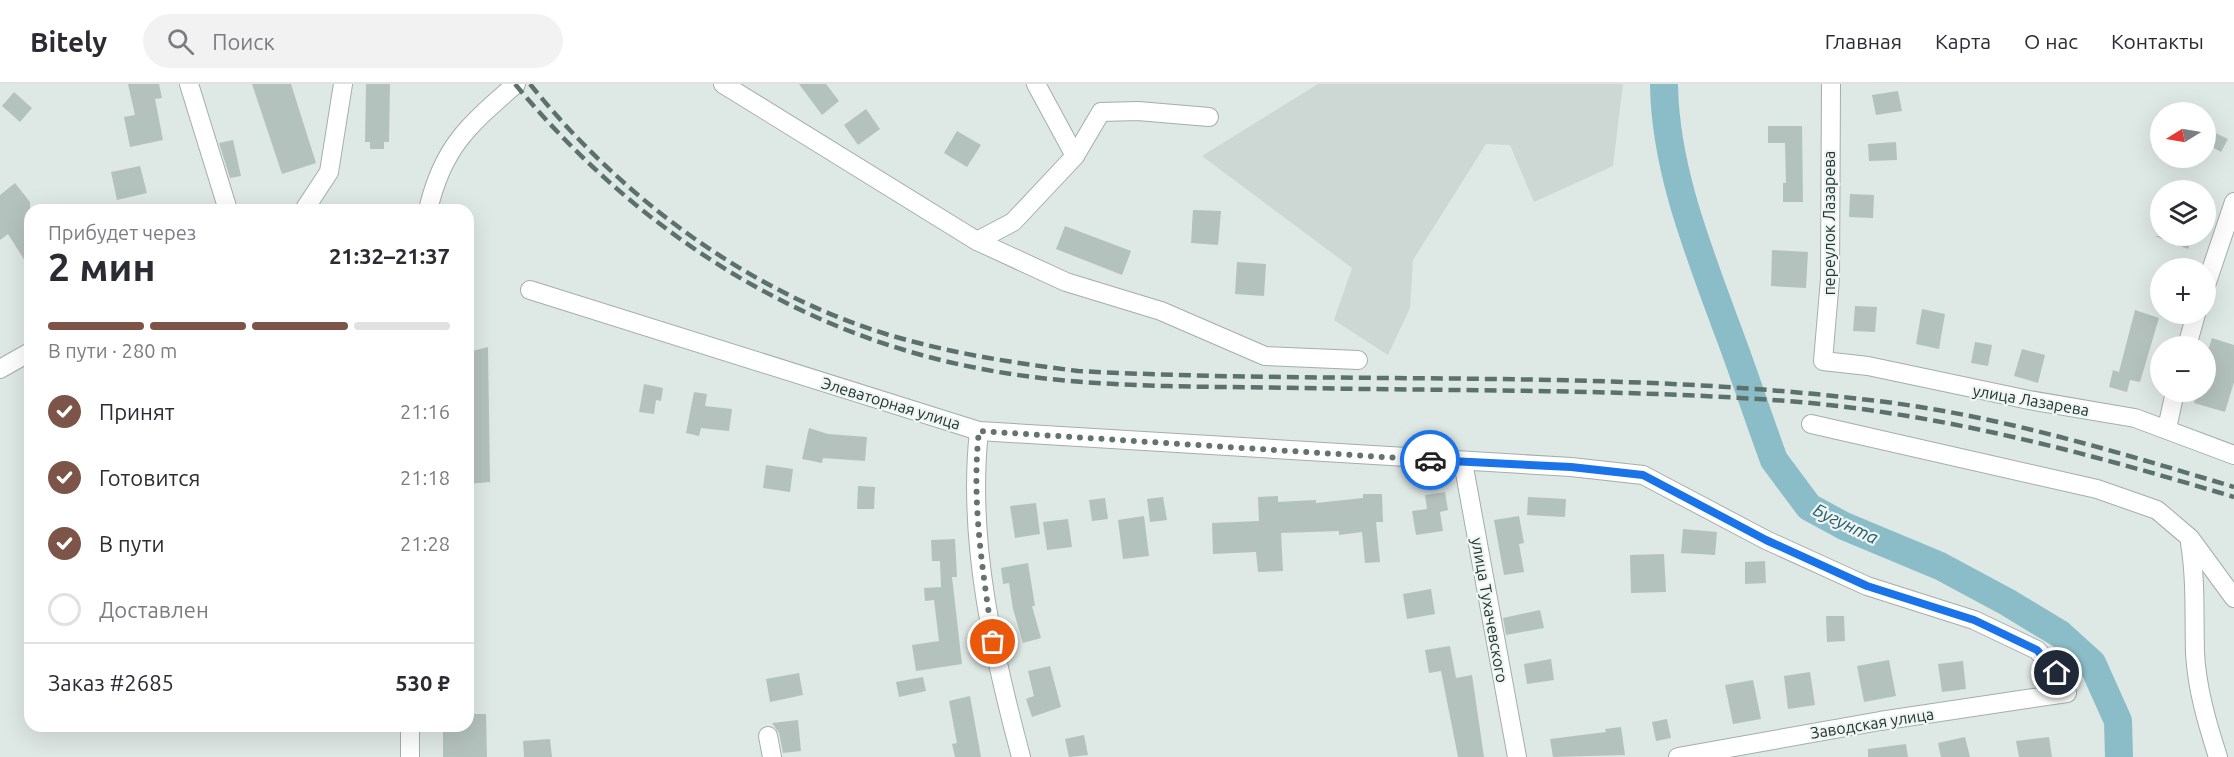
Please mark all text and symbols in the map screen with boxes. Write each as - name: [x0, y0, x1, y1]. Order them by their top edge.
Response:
- search box: [143, 14, 563, 68]
- icon: search: [164, 25, 197, 58]
- text: Bitely: [30, 26, 107, 57]
- text: Поиск: [212, 29, 275, 54]
- text: Главная: [1825, 29, 1902, 53]
- text: Карта: [1935, 29, 1991, 53]
- text: О нас: [2024, 29, 2078, 53]
- text: Контакты: [2111, 29, 2204, 53]
- north arrow: [2150, 102, 2216, 168]
- map controls: [2150, 102, 2216, 402]
- street label: переулок Лазарева: [1820, 151, 1838, 295]
- button: layers: [2150, 180, 2216, 246]
- text: Прибудет через: [48, 221, 196, 244]
- text: 21:32–21:37: [329, 243, 450, 268]
- text: 2 мин: [48, 245, 156, 288]
- button: +: [2150, 258, 2216, 324]
- button: −: [2150, 336, 2216, 402]
- text: В пути · 280 m: [48, 339, 177, 362]
- street label: Элеваторная улица: [819, 373, 963, 433]
- street label: улица Лазарева: [1971, 381, 2091, 419]
- icon: check: [48, 395, 81, 428]
- text: Принят: [99, 399, 175, 424]
- text: 21:16: [400, 400, 450, 423]
- courier: [1400, 430, 1460, 490]
- icon: car: [1414, 444, 1447, 477]
- icon: check: [48, 461, 81, 494]
- text: Готовится: [99, 465, 200, 490]
- text: 21:18: [400, 466, 450, 489]
- water label: Бугунта: [1810, 499, 1882, 547]
- icon: check: [48, 527, 81, 560]
- text: В пути: [99, 531, 165, 556]
- text: 21:28: [400, 532, 450, 555]
- street label: улица Тухачевского: [1468, 536, 1512, 684]
- text: Доставлен: [99, 597, 209, 622]
- pin: [967, 616, 1018, 667]
- icon: bag: [976, 625, 1009, 658]
- pin: [2031, 647, 2082, 698]
- icon: home: [2040, 656, 2073, 689]
- text: Заказ #2685: [48, 670, 174, 695]
- text: 530 ₽: [395, 670, 450, 695]
- street label: Заводская улица: [1809, 704, 1935, 742]

